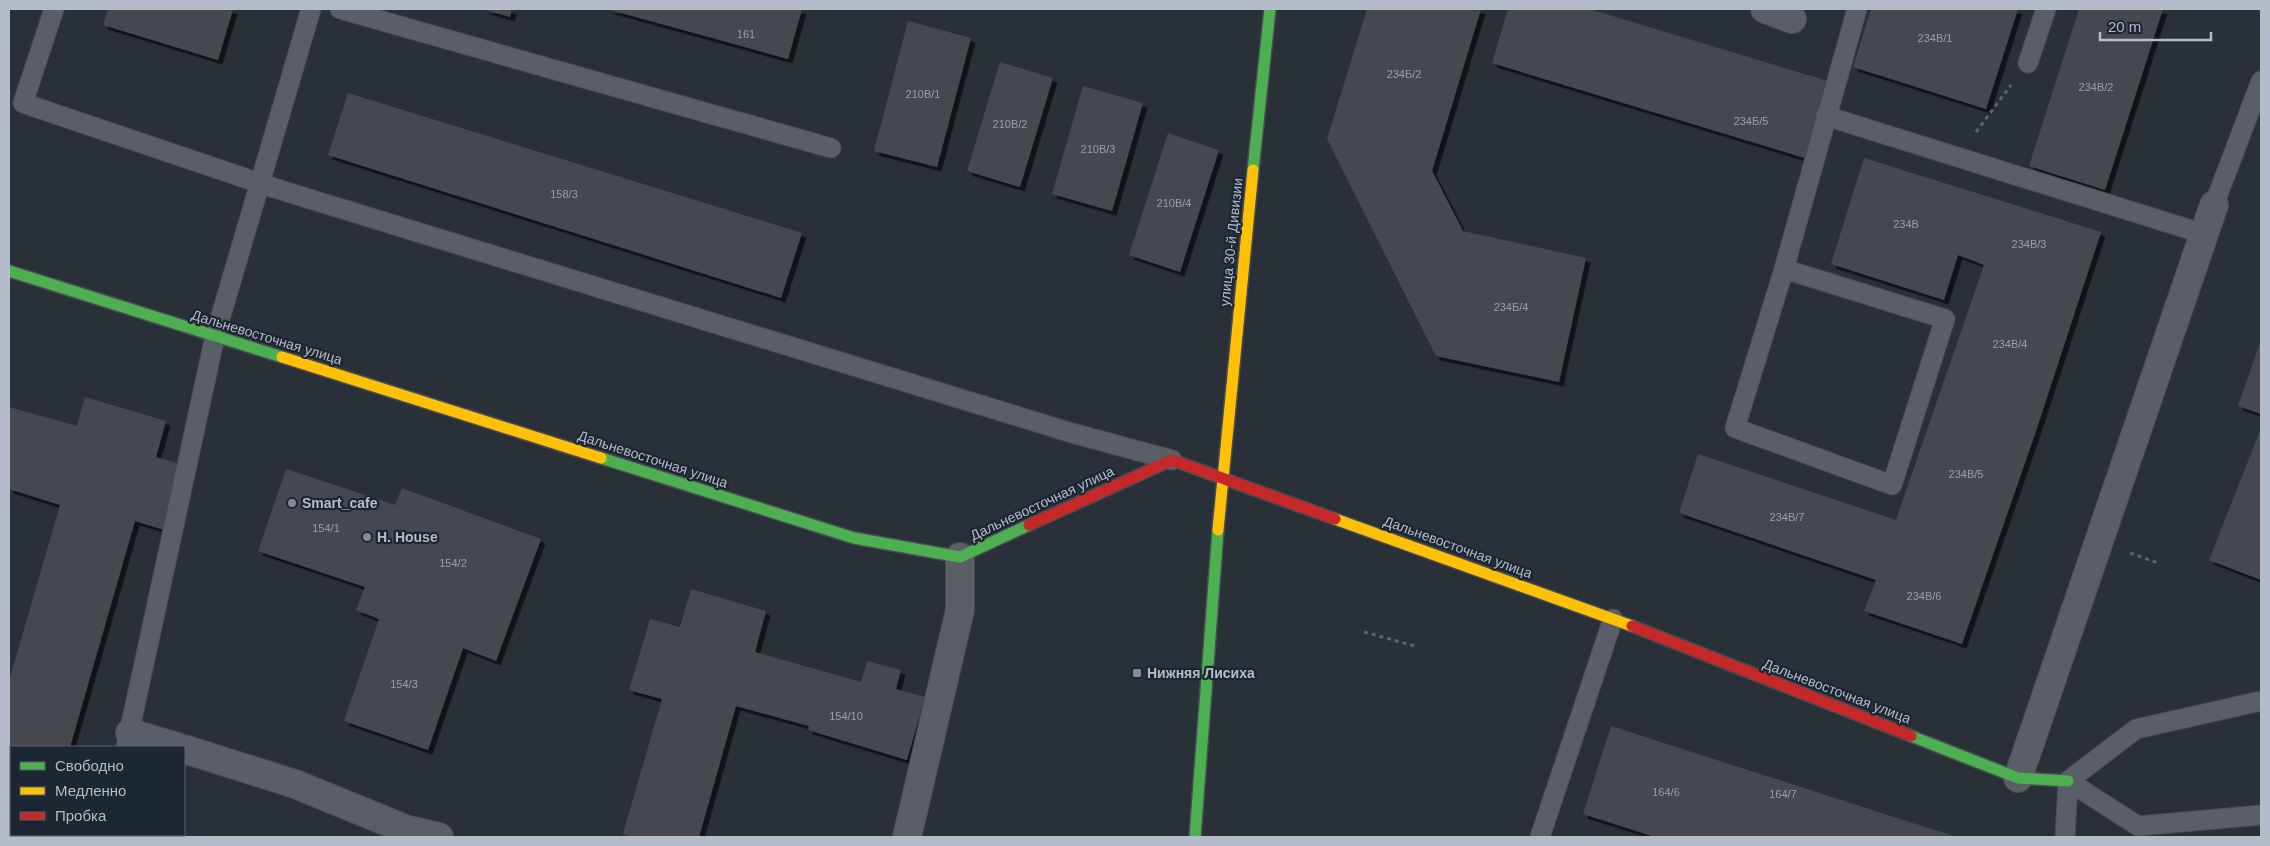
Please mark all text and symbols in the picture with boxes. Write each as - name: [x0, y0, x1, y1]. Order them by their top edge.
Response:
- scale bar: [2100, 10, 2211, 42]
- text: 20 m: [2108, 18, 2141, 35]
- house number: 161: [737, 28, 755, 40]
- house number: 234В/1: [1918, 32, 1952, 44]
- house number: 234Б/2: [1387, 68, 1421, 80]
- house number: 234В/2: [2079, 81, 2113, 93]
- house number: 210В/1: [906, 88, 940, 100]
- house number: 234Б/5: [1734, 115, 1768, 127]
- house number: 210В/2: [993, 118, 1027, 130]
- house number: 210В/3: [1081, 143, 1115, 155]
- street label: улица 30-й Дивизии: [1216, 177, 1246, 307]
- house number: 158/3: [550, 188, 578, 200]
- house number: 210В/4: [1157, 197, 1191, 209]
- house number: 234В: [1893, 218, 1919, 230]
- house number: 234В/3: [2012, 238, 2046, 250]
- house number: 234Б/4: [1494, 301, 1528, 313]
- street label: Дальневосточная улица: [190, 306, 345, 368]
- house number: 234В/4: [1993, 338, 2027, 350]
- street label: Дальневосточная улица: [576, 427, 730, 491]
- street label: Дальневосточная улица: [968, 463, 1117, 543]
- house number: 234В/5: [1949, 468, 1983, 480]
- place label: Smart_cafe: [302, 495, 378, 511]
- marker: Smart_cafe: [286, 497, 298, 509]
- house number: 234В/7: [1770, 511, 1804, 523]
- street label: Дальневосточная улица: [1382, 513, 1535, 581]
- house number: 154/1: [312, 522, 340, 534]
- place label: H. House: [377, 529, 438, 545]
- marker: H. House: [361, 531, 373, 543]
- house number: 154/2: [439, 557, 467, 569]
- house number: 234В/6: [1907, 590, 1941, 602]
- street label: Дальневосточная улица: [1761, 655, 1913, 727]
- place label: Нижняя Лисиха: [1147, 665, 1255, 681]
- marker: Нижняя Лисиха: [1131, 667, 1143, 679]
- house number: 154/3: [390, 678, 418, 690]
- house number: 154/10: [829, 710, 863, 722]
- legend: [10, 746, 185, 836]
- text: Свободно: [55, 757, 124, 774]
- text: Медленно: [55, 782, 126, 799]
- house number: 164/6: [1652, 786, 1680, 798]
- house number: 164/7: [1769, 788, 1797, 800]
- text: Пробка: [55, 807, 107, 824]

